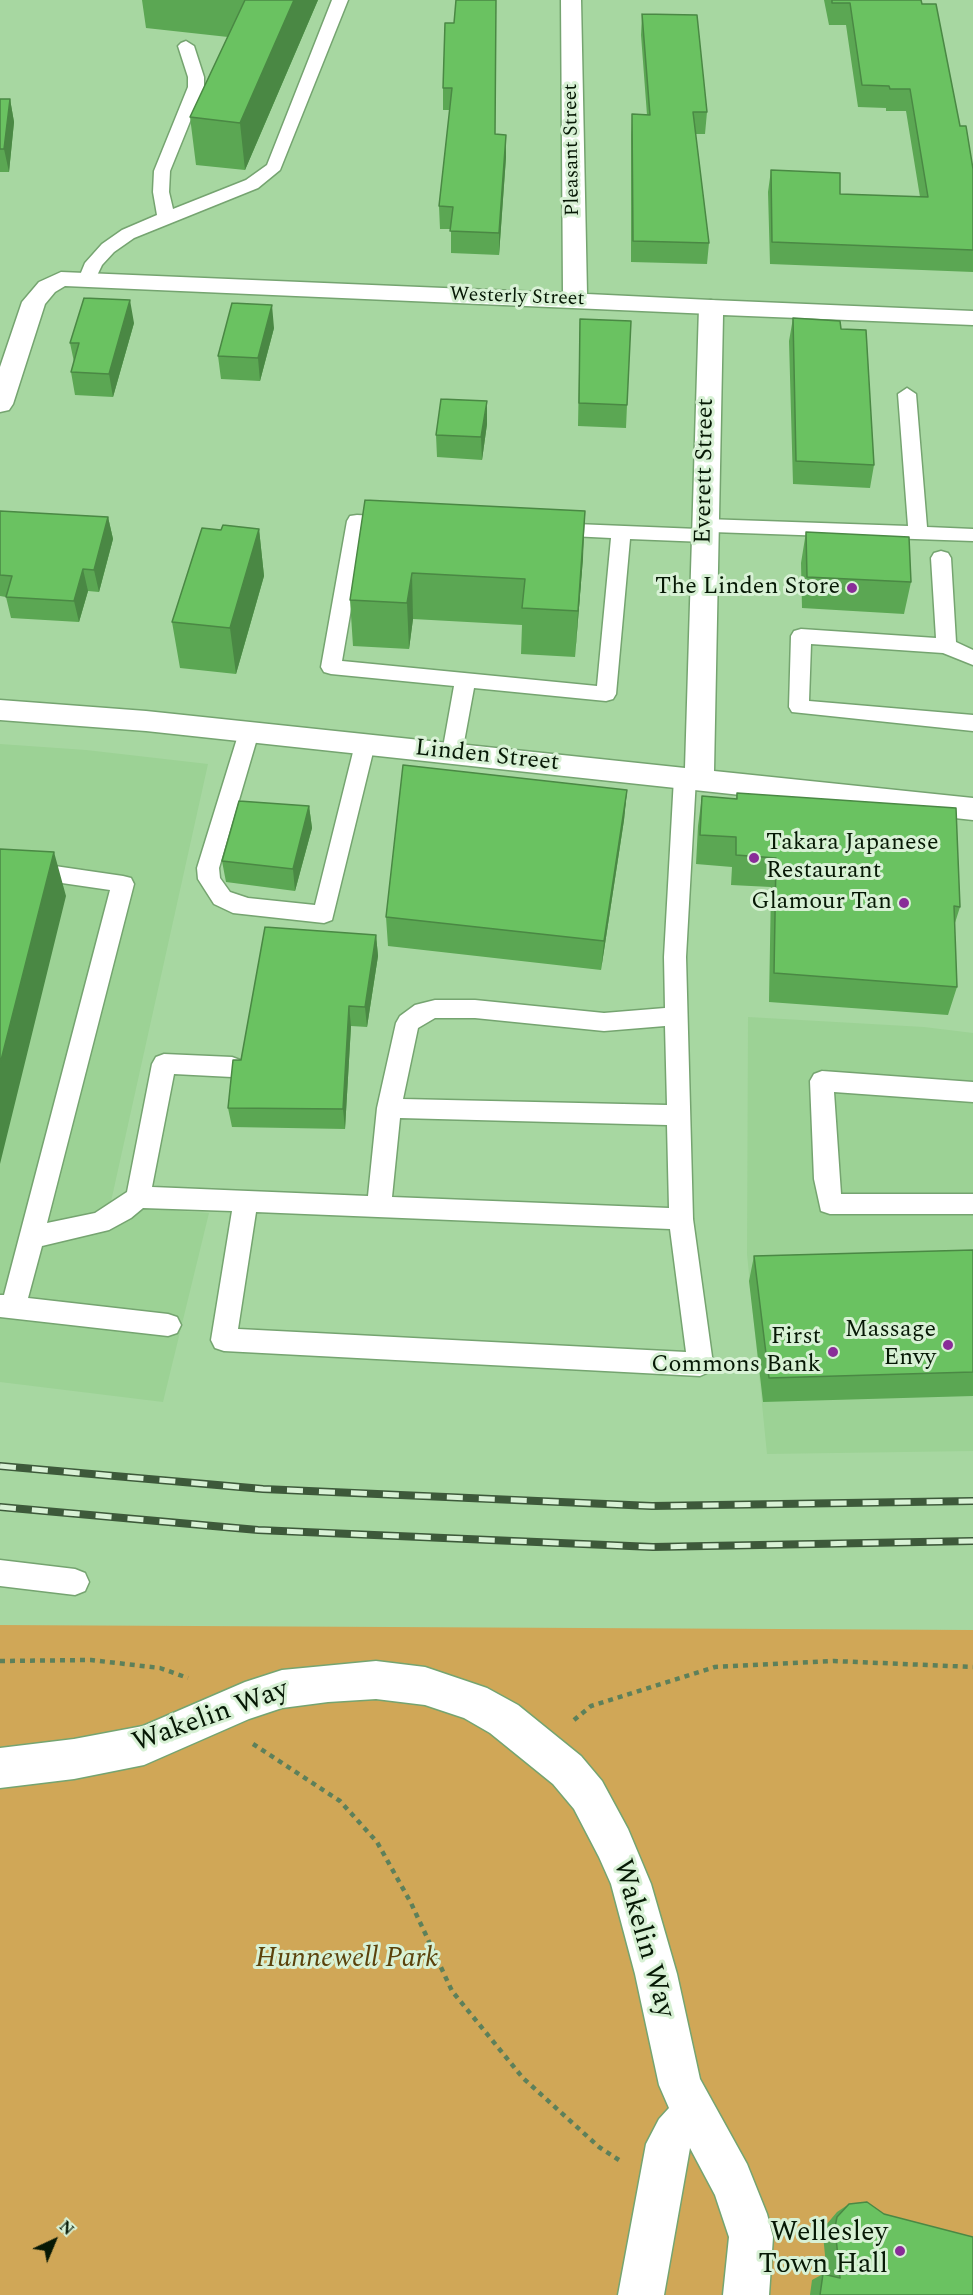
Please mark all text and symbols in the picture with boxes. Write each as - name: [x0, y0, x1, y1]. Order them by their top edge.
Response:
- street label: Pleasant Street: [560, 83, 586, 217]
- street label: Westerly Street: [449, 284, 585, 312]
- street label: Everett Street: [690, 398, 722, 544]
- place label: The Linden Store: [655, 574, 840, 602]
- marker: The Linden Store: [845, 581, 859, 595]
- street label: Linden Street: [414, 735, 560, 779]
- place label: Takara Japanese Restaurant: [766, 830, 939, 886]
- marker: Takara Japanese Restaurant: [747, 851, 761, 865]
- place label: Glamour Tan: [751, 889, 892, 917]
- marker: Glamour Tan: [897, 896, 911, 910]
- place label: Massage Envy: [845, 1317, 936, 1373]
- place label: First Commons Bank: [651, 1324, 821, 1380]
- marker: Massage Envy: [941, 1338, 955, 1352]
- marker: First Commons Bank: [826, 1345, 840, 1359]
- street label: Wakelin Way: [129, 1674, 293, 1762]
- street label: Wakelin Way: [603, 1856, 681, 2022]
- park label: Hunnewell Park: [256, 1944, 438, 1978]
- north arrow: [24, 2211, 84, 2271]
- text: N: [53, 2215, 80, 2241]
- place label: Wellesley Town Hall: [758, 2218, 888, 2284]
- marker: Wellesley Town Hall: [893, 2244, 907, 2258]

